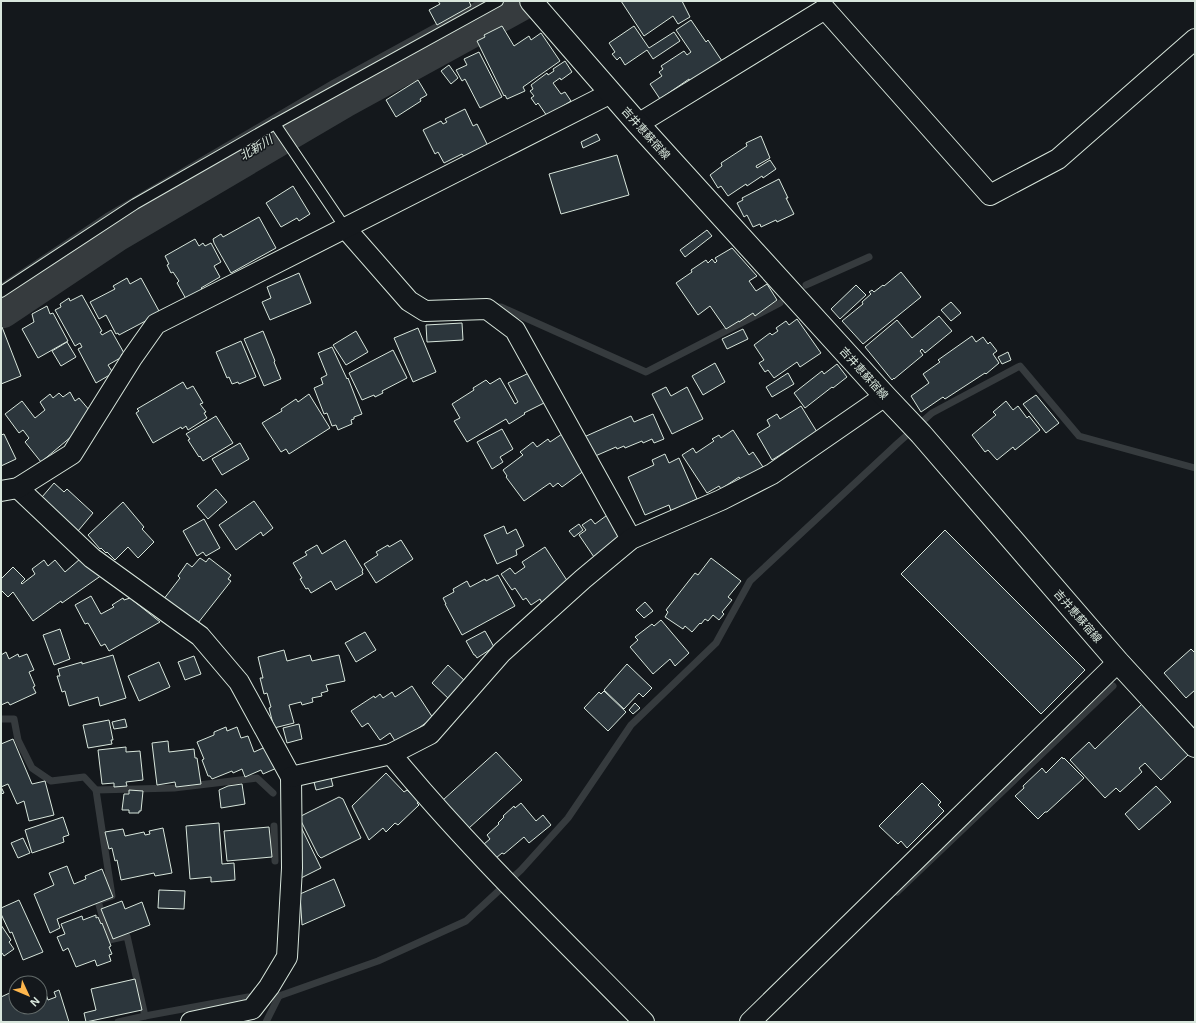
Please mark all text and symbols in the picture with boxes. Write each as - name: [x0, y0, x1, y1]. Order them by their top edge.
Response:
- street label: 吉井恵蘇宿線: [619, 104, 673, 162]
- water label: 北新川: [237, 132, 277, 163]
- street label: 吉井恵蘇宿線: [837, 344, 891, 402]
- street label: 吉井恵蘇宿線: [1052, 587, 1104, 645]
- north arrow: [8, 975, 48, 1015]
- text: N: [28, 995, 42, 1009]

